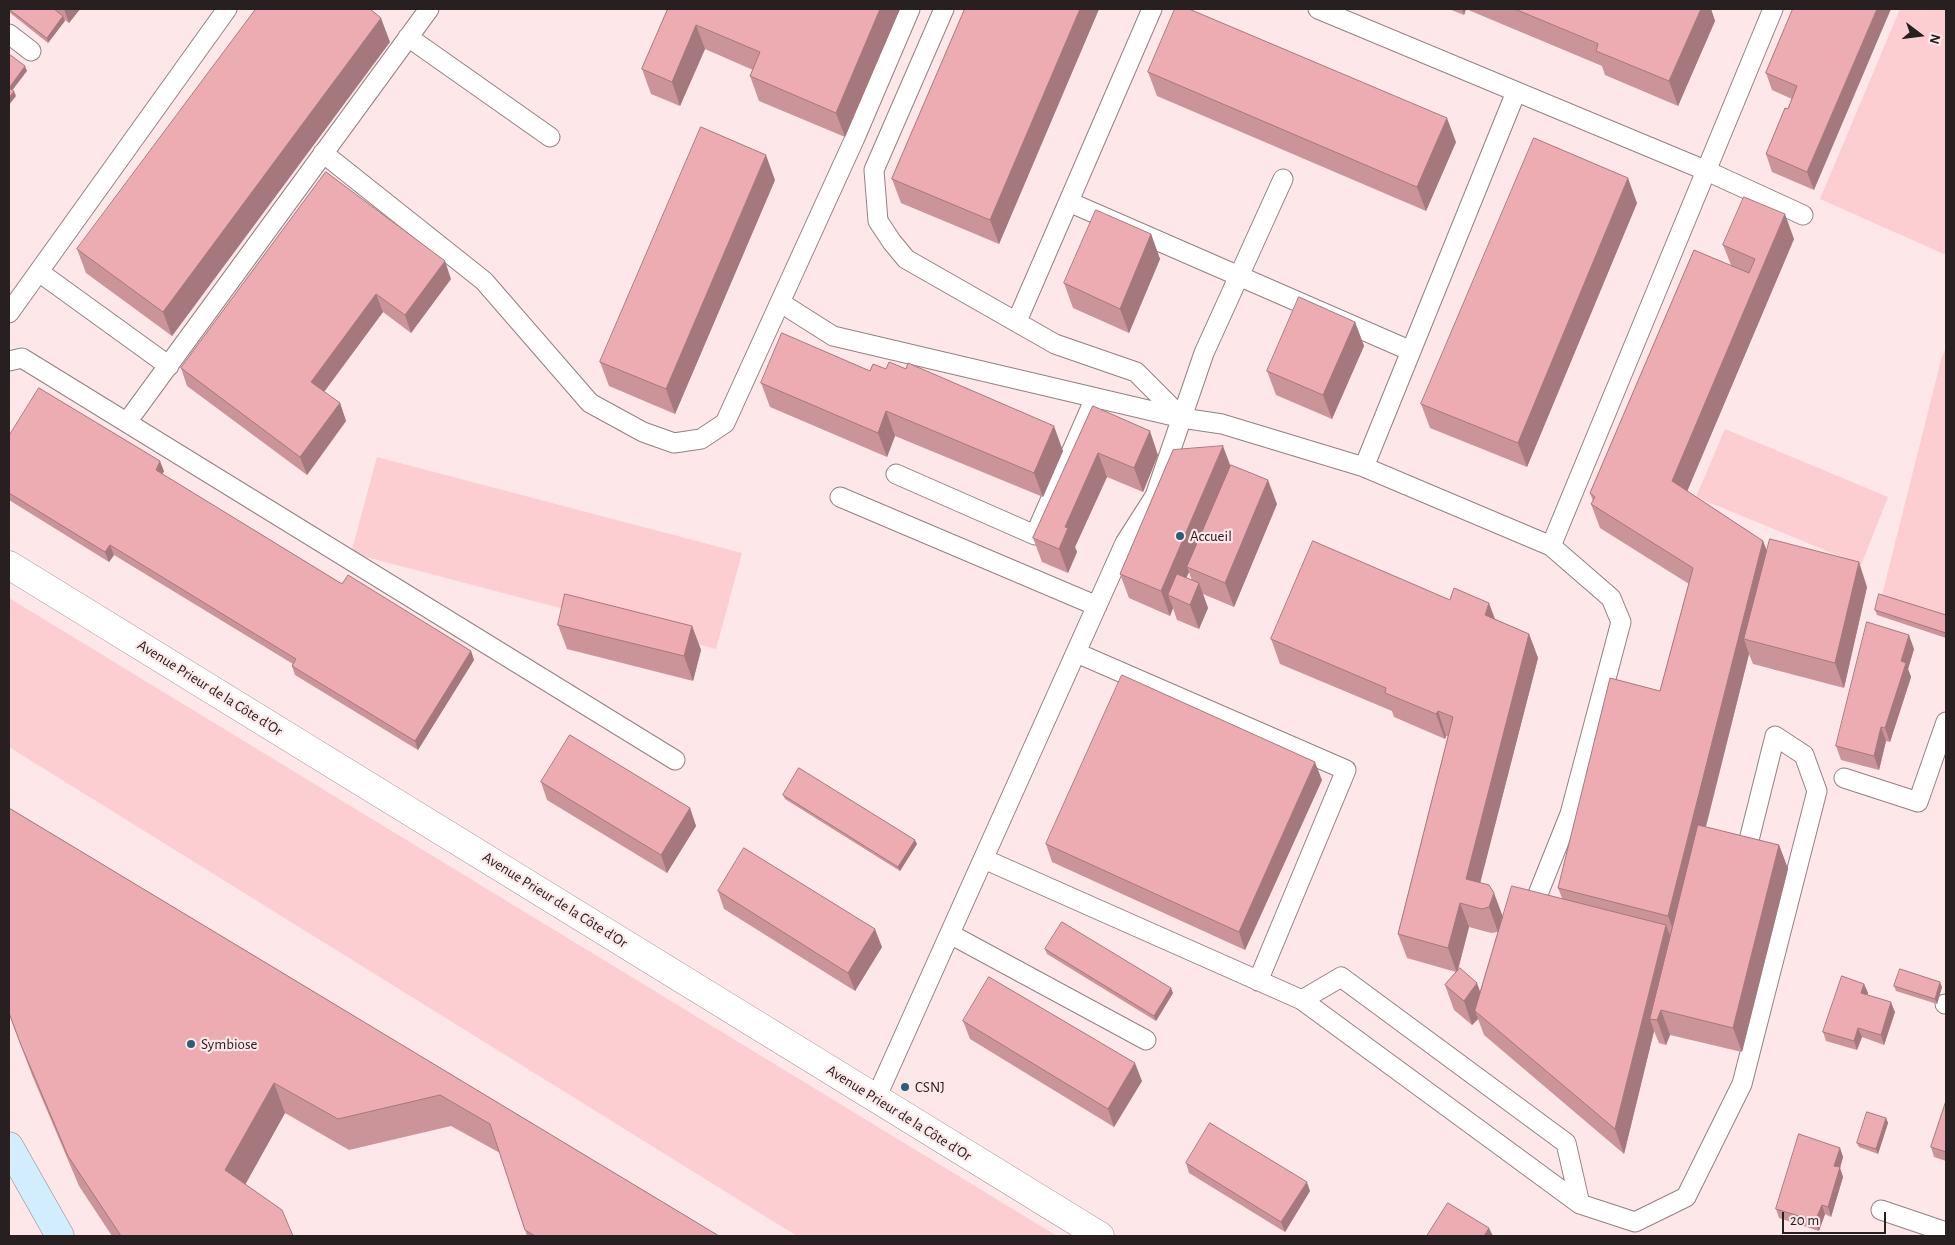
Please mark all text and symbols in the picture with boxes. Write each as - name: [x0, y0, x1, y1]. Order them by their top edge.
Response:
- north arrow: [1895, 10, 1945, 60]
- text: N: [1926, 32, 1943, 45]
- place label: Accueil: [1190, 527, 1232, 545]
- marker: Accueil: [1174, 530, 1186, 542]
- street label: Avenue Prieur de la Côte d'Or: [134, 636, 286, 740]
- street label: Avenue Prieur de la Côte d'Or: [479, 848, 631, 952]
- place label: Symbiose: [201, 1035, 257, 1053]
- marker: Symbiose: [185, 1038, 197, 1050]
- street label: Avenue Prieur de la Côte d'Or: [823, 1061, 975, 1165]
- place label: CSNJ: [915, 1078, 945, 1096]
- marker: CSNJ: [899, 1081, 911, 1093]
- scale bar: [1785, 1202, 1889, 1234]
- text: 20 m: [1790, 1213, 1819, 1228]

